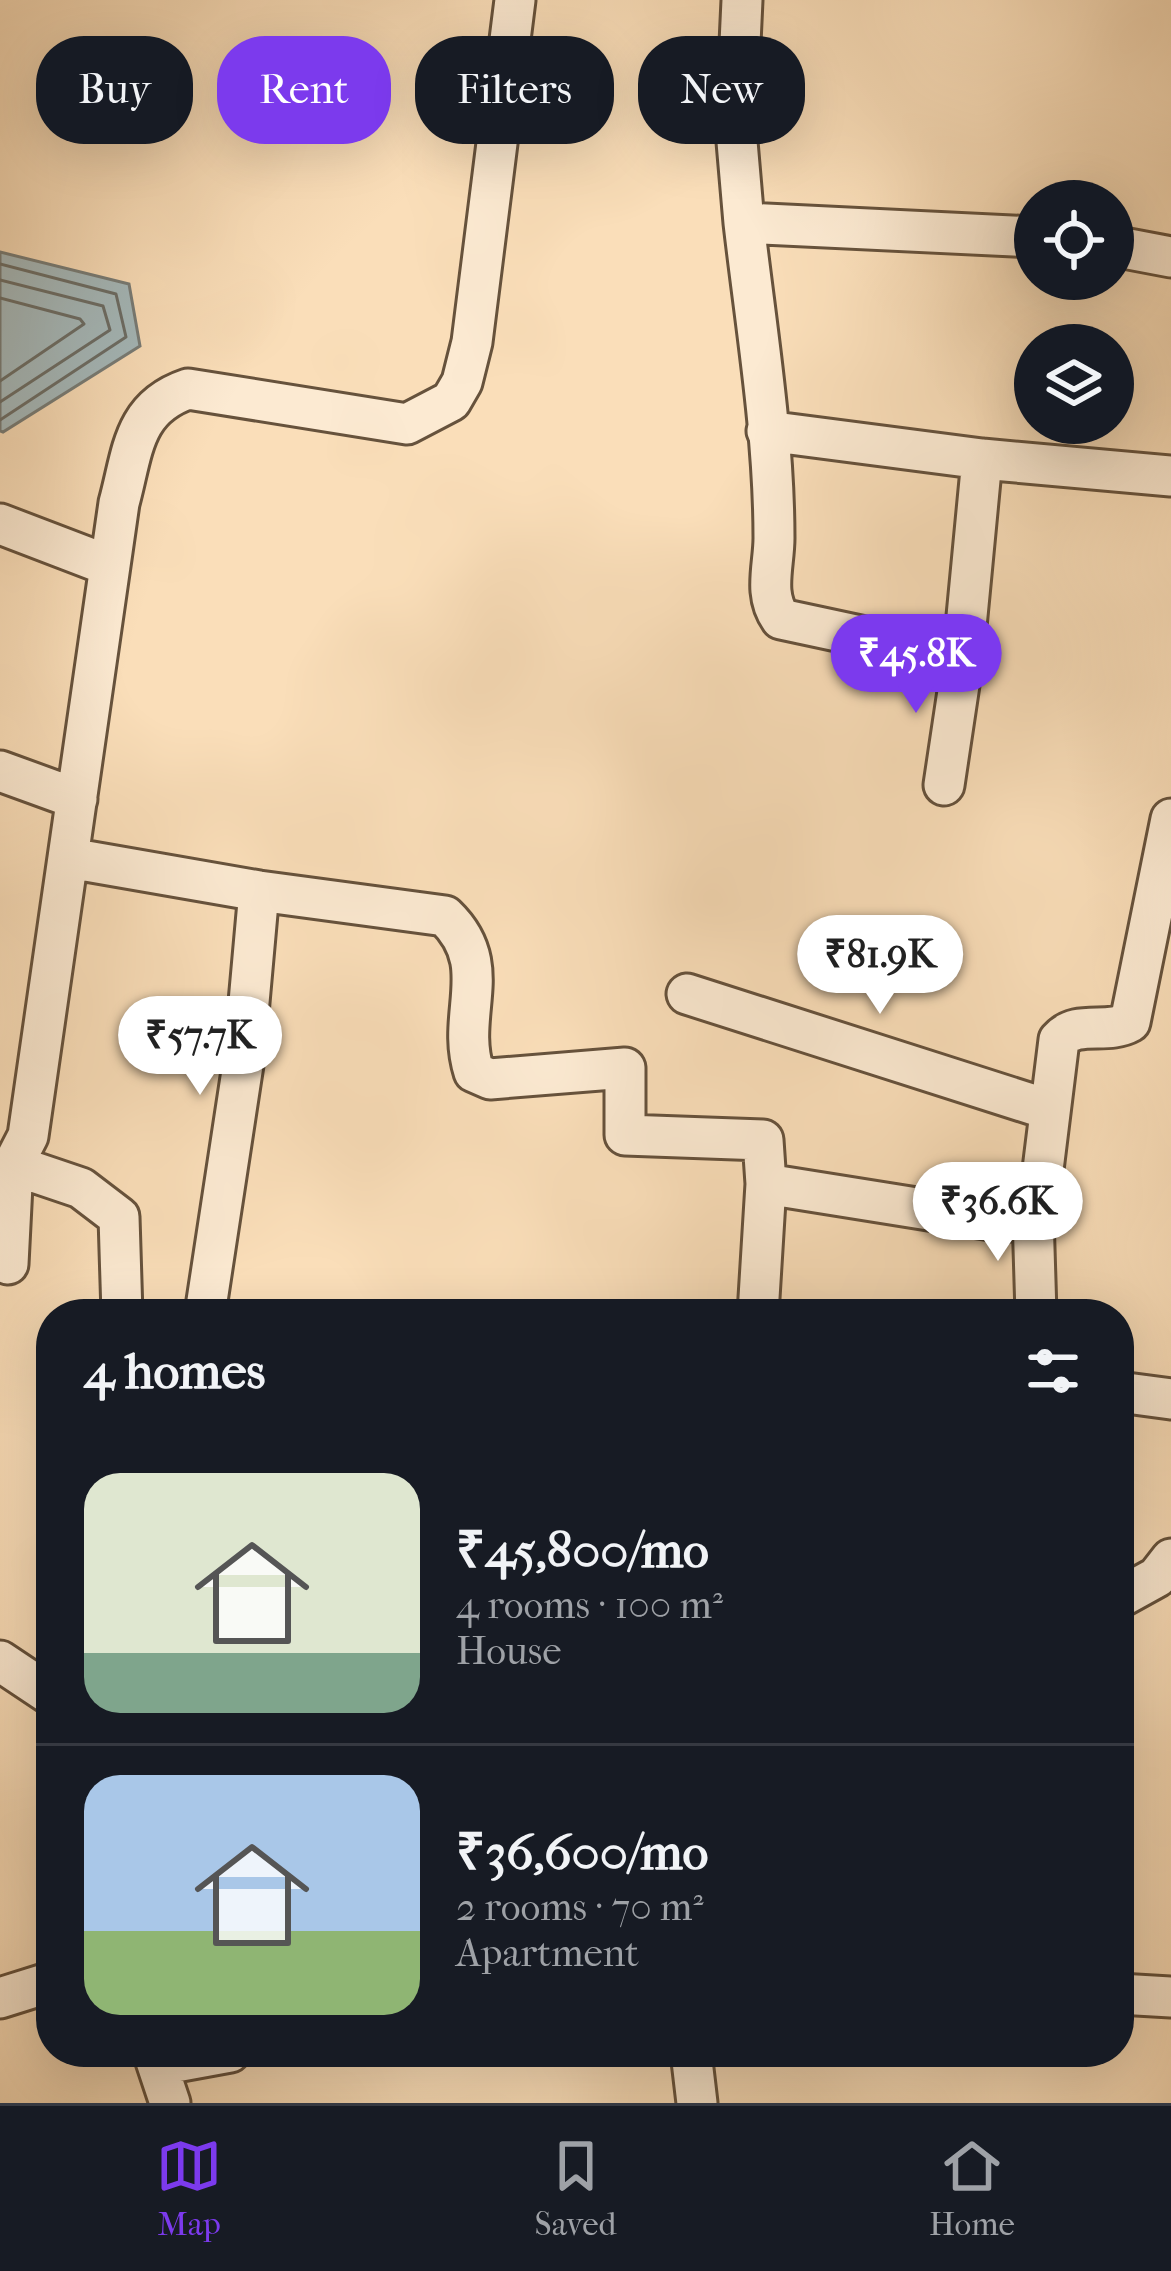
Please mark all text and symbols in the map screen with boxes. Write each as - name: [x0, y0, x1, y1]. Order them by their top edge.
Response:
- chip: Buy: [36, 36, 193, 144]
- chip: Rent: [217, 36, 391, 144]
- chip: Filters: [415, 36, 614, 144]
- chip: New: [638, 36, 805, 144]
- map controls: [1014, 180, 1134, 444]
- button: locate: [1014, 180, 1134, 300]
- button: layers: [1014, 324, 1134, 444]
- pin: ₹45.8K: [818, 614, 1014, 716]
- text: ₹45.8K: [858, 630, 974, 676]
- pin: ₹81.9K: [782, 915, 978, 1017]
- text: ₹81.9K: [824, 931, 936, 977]
- pin: ₹57.7K: [102, 996, 298, 1098]
- text: ₹57.7K: [145, 1012, 255, 1058]
- pin: ₹36.6K: [900, 1162, 1096, 1264]
- text: ₹36.6K: [940, 1178, 1056, 1224]
- icon: filters: [1020, 1338, 1086, 1404]
- text: 4 homes: [84, 1341, 265, 1401]
- text: ₹45,800/mo: [456, 1520, 709, 1580]
- icon: home: [180, 1521, 324, 1665]
- text: 4 rooms · 100 m²: [456, 1582, 723, 1628]
- text: House: [456, 1628, 562, 1674]
- text: ₹36,600/mo: [456, 1822, 708, 1882]
- icon: home: [180, 1823, 324, 1967]
- text: 2 rooms · 70 m²: [456, 1884, 704, 1930]
- text: Apartment: [456, 1930, 639, 1976]
- tab: Map: [156, 2133, 222, 2244]
- tab: Saved: [535, 2133, 616, 2244]
- tab: Home: [929, 2133, 1015, 2244]

